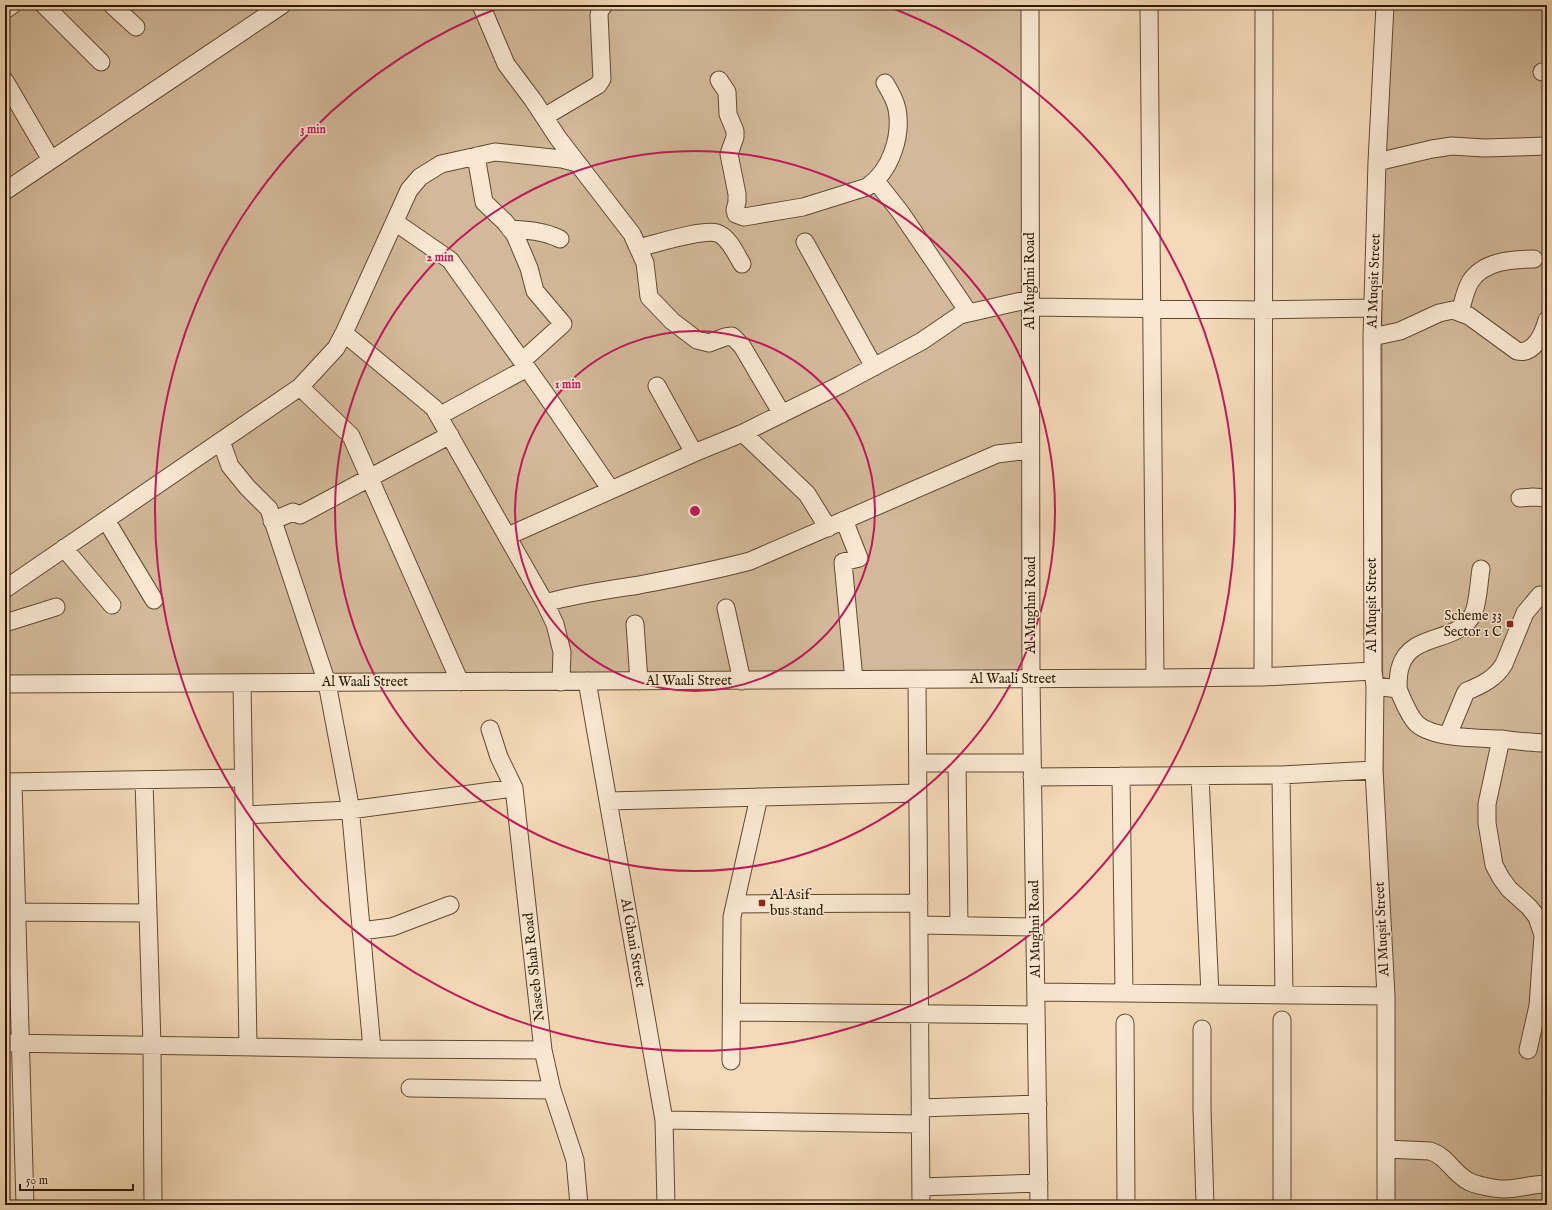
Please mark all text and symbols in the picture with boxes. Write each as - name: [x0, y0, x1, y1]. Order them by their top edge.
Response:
- text: 3 min: [300, 122, 327, 137]
- street label: Al Mughni Road: [1021, 232, 1039, 331]
- street label: Al Muqsit Street: [1363, 233, 1385, 330]
- text: 2 min: [426, 250, 454, 265]
- text: 1 min: [555, 377, 582, 392]
- centre of rings: [688, 504, 702, 518]
- street label: Al Mughni Road: [1022, 556, 1040, 655]
- street label: Al Muqsit Street: [1363, 557, 1381, 653]
- place label: Scheme 33 Sector 1 C: [1444, 607, 1502, 641]
- marker: Scheme 33 Sector 1 C: [1505, 619, 1515, 629]
- street label: Al Waali Street: [969, 670, 1056, 688]
- street label: Al Waali Street: [645, 672, 732, 690]
- street label: Al Waali Street: [321, 673, 408, 691]
- street label: Al Mughni Road: [1025, 880, 1045, 979]
- street label: Al Muqsit Street: [1371, 881, 1394, 978]
- place label: Al Asif bus stand: [769, 886, 824, 920]
- street label: Al Ghani Street: [616, 896, 650, 989]
- marker: Al Asif bus stand: [757, 898, 767, 908]
- street label: Naseeb Shah Road: [519, 911, 549, 1022]
- scale bar: [20, 1166, 133, 1192]
- text: 50 m: [26, 1173, 48, 1188]

